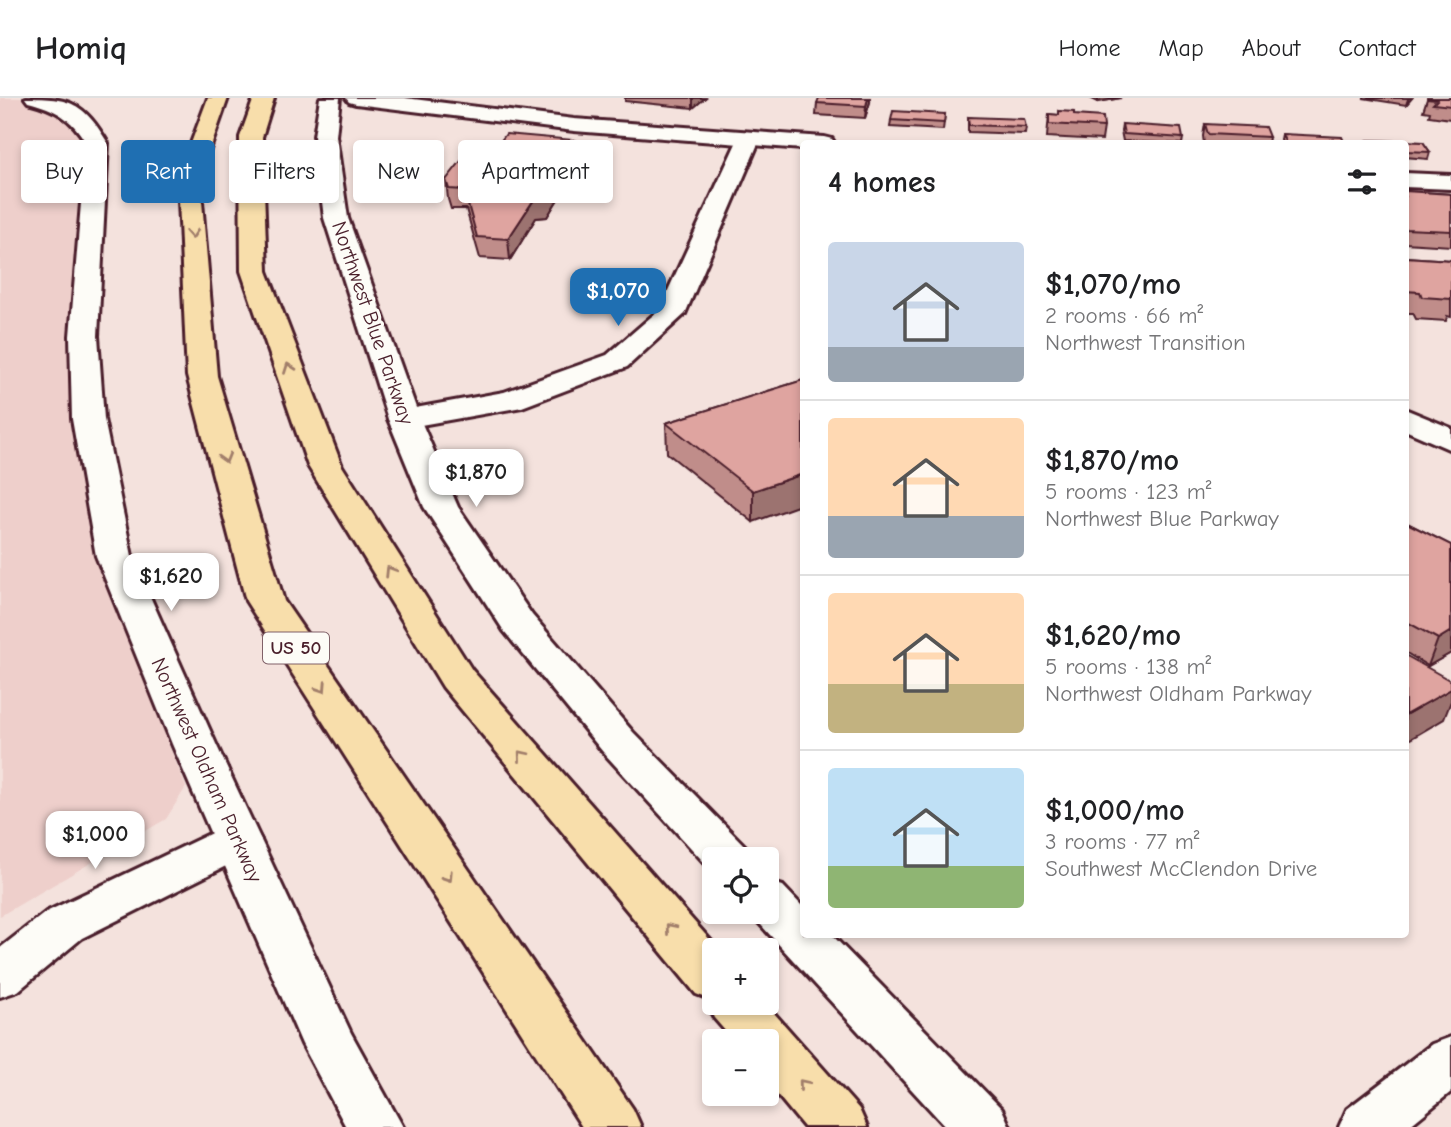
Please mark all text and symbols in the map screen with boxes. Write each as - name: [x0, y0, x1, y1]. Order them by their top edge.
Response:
- text: Homiq: [35, 29, 127, 67]
- text: Home: [1059, 34, 1120, 62]
- text: Map: [1158, 34, 1204, 62]
- text: About: [1242, 34, 1300, 62]
- text: Contact: [1338, 34, 1416, 62]
- chip: Buy: [21, 140, 107, 203]
- chip: Rent: [121, 140, 215, 203]
- chip: Filters: [229, 140, 339, 203]
- chip: New: [353, 140, 444, 203]
- chip: Apartment: [458, 140, 613, 203]
- icon: filters: [1343, 163, 1381, 201]
- text: 4 homes: [828, 165, 935, 200]
- street label: Northwest Blue Parkway: [327, 218, 419, 428]
- one-way arrow: [185, 229, 200, 240]
- text: $1,070/mo: [1045, 267, 1181, 302]
- pin: $1,070: [561, 268, 675, 328]
- icon: home: [884, 270, 968, 354]
- text: $1,070: [586, 277, 650, 304]
- text: 2 rooms · 66 m²: [1045, 302, 1203, 329]
- text: Northwest Transition: [1045, 329, 1246, 356]
- one-way arrow: [283, 363, 297, 375]
- text: $1,870/mo: [1045, 443, 1179, 478]
- icon: home: [884, 446, 968, 530]
- pin: $1,870: [419, 450, 533, 509]
- one-way arrow: [217, 452, 232, 464]
- text: $1,870: [445, 458, 507, 485]
- text: 5 rooms · 123 m²: [1045, 478, 1211, 505]
- text: Northwest Blue Parkway: [1045, 505, 1279, 532]
- pin: $1,620: [114, 554, 228, 613]
- text: $1,620: [139, 562, 203, 589]
- one-way arrow: [386, 565, 399, 578]
- text: $1,620/mo: [1045, 618, 1181, 653]
- icon: home: [884, 621, 968, 705]
- road number: US 50: [263, 632, 329, 664]
- text: 5 rooms · 138 m²: [1045, 653, 1211, 680]
- street label: Northwest Oldham Parkway: [147, 654, 268, 887]
- one-way arrow: [314, 680, 327, 693]
- text: Northwest Oldham Parkway: [1045, 680, 1311, 707]
- one-way arrow: [518, 750, 530, 763]
- text: $1,000/mo: [1045, 793, 1185, 828]
- icon: home: [884, 796, 968, 880]
- pin: $1,000: [38, 812, 152, 871]
- text: $1,000: [62, 820, 128, 847]
- text: 3 rooms · 77 m²: [1045, 828, 1200, 855]
- map controls: [702, 847, 779, 1106]
- button: locate: [702, 847, 779, 924]
- text: Southwest McClendon Drive: [1045, 855, 1317, 882]
- one-way arrow: [440, 870, 453, 883]
- one-way arrow: [666, 924, 678, 937]
- button: +: [702, 938, 779, 1015]
- button: −: [702, 1029, 779, 1106]
- one-way arrow: [799, 1080, 811, 1093]

